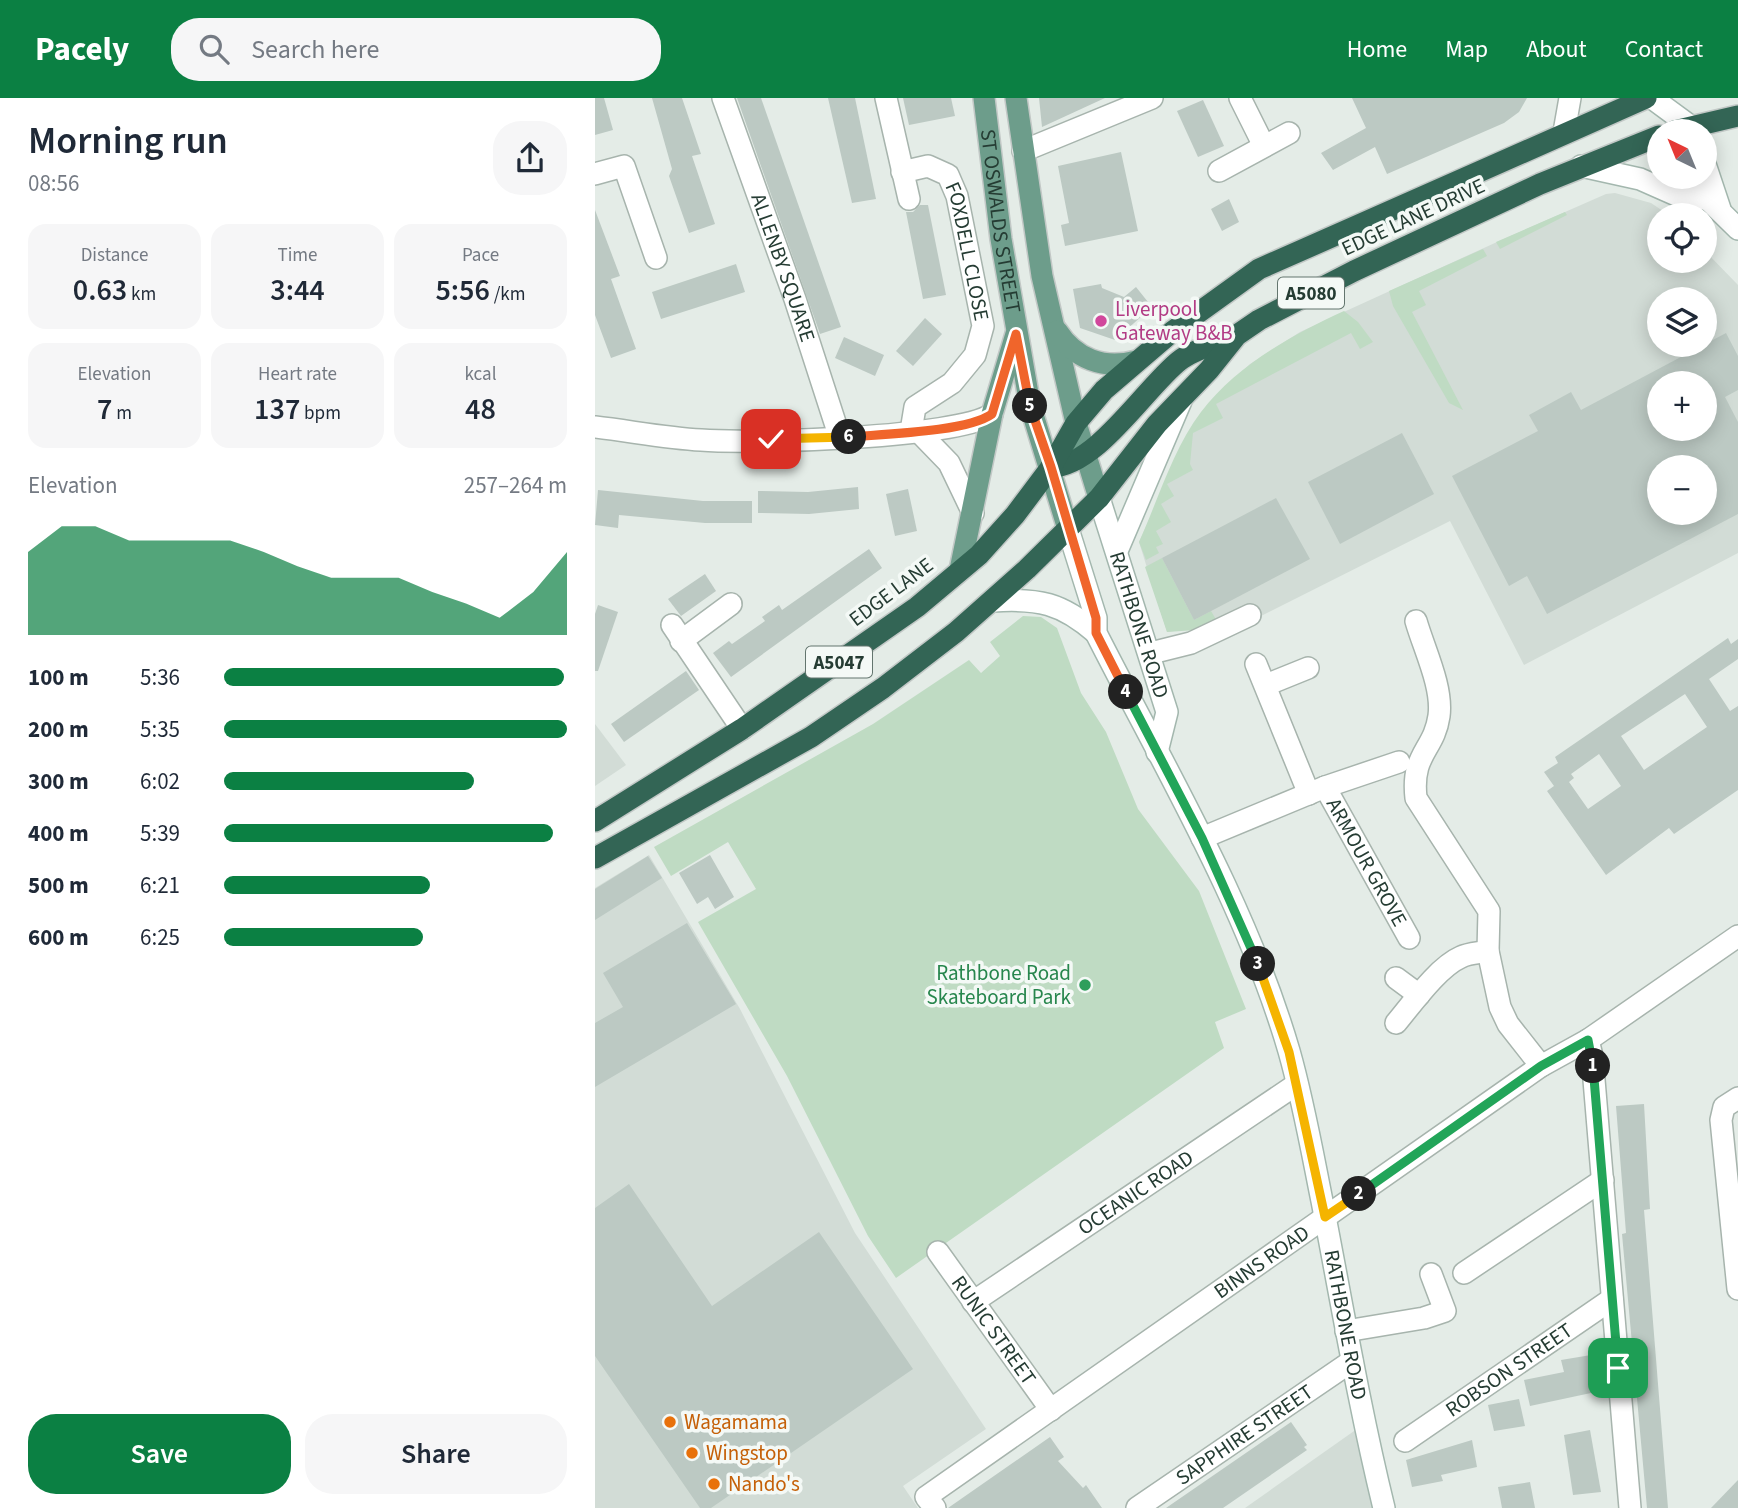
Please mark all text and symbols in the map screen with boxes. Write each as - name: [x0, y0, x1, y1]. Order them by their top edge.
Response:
- search box: [171, 18, 661, 81]
- text: Pacely: [35, 26, 129, 73]
- icon: search: [195, 30, 233, 68]
- text: Search here: [251, 31, 379, 68]
- text: Home: [1347, 32, 1407, 67]
- text: Map: [1445, 32, 1488, 67]
- text: About: [1526, 32, 1587, 67]
- text: Contact: [1625, 32, 1703, 67]
- text: Morning run: [28, 114, 228, 168]
- north arrow: [1647, 119, 1717, 189]
- map controls: [1647, 119, 1717, 525]
- button: share: [493, 121, 567, 195]
- street label: ST OSWALDS STREET: [973, 127, 1029, 315]
- text: 08:56: [28, 167, 79, 200]
- street label: EDGE LANE DRIVE: [1336, 171, 1490, 263]
- street label: FOXDELL CLOSE: [938, 177, 997, 324]
- street label: ALLENBY SQUARE: [743, 189, 823, 346]
- button: locate: [1647, 203, 1717, 273]
- text: Distance: [81, 242, 148, 269]
- text: Time: [277, 242, 318, 269]
- text: Pace: [462, 242, 499, 269]
- text: 0.63: [73, 269, 127, 312]
- text: 3:44: [270, 269, 325, 312]
- text: 5:56: [435, 269, 490, 312]
- road number: A5080: [1278, 278, 1344, 308]
- text: km: [127, 281, 156, 308]
- text: /km: [490, 281, 526, 308]
- button: layers: [1647, 287, 1717, 357]
- place label: Liverpool Gateway B&B: [1115, 294, 1233, 348]
- marker: Liverpool Gateway B&B: [1093, 313, 1109, 329]
- text: Elevation: [78, 361, 151, 388]
- text: Heart rate: [258, 361, 337, 388]
- text: kcal: [465, 361, 496, 388]
- button: +: [1647, 371, 1717, 441]
- text: 7: [97, 388, 112, 431]
- text: 137: [254, 388, 300, 431]
- text: 48: [465, 388, 496, 431]
- pin: 5: [1013, 388, 1047, 424]
- text: 5: [1024, 392, 1035, 419]
- text: m: [112, 400, 132, 427]
- text: bpm: [300, 400, 341, 427]
- pin: [741, 409, 801, 469]
- icon: check: [752, 420, 790, 458]
- pin: 6: [831, 420, 867, 454]
- text: 6: [843, 423, 854, 450]
- button: −: [1647, 455, 1717, 525]
- text: Elevation: [28, 469, 118, 502]
- text: 257–264 m: [464, 469, 567, 502]
- street label: RATHBONE ROAD: [1102, 548, 1177, 702]
- street label: EDGE LANE: [843, 550, 939, 634]
- road number: A5047: [806, 646, 872, 678]
- text: 100 m: [28, 661, 89, 694]
- text: 5:36: [140, 661, 180, 694]
- pin: 4: [1109, 674, 1143, 710]
- text: 4: [1120, 678, 1131, 705]
- text: 200 m: [28, 713, 89, 746]
- text: 5:35: [140, 713, 180, 746]
- text: 300 m: [28, 765, 89, 798]
- text: 6:02: [140, 765, 180, 798]
- street label: ARMOUR GROVE: [1319, 792, 1415, 932]
- text: 400 m: [28, 817, 89, 850]
- text: 5:39: [140, 817, 180, 850]
- text: 500 m: [28, 869, 89, 902]
- text: 6:21: [140, 869, 180, 902]
- text: 600 m: [28, 921, 89, 954]
- text: 6:25: [140, 921, 180, 954]
- pin: 3: [1241, 946, 1275, 982]
- text: 3: [1252, 950, 1263, 977]
- place label: Rathbone Road Skateboard Park: [927, 958, 1072, 1012]
- marker: Rathbone Road Skateboard Park: [1077, 977, 1093, 993]
- pin: 1: [1576, 1048, 1611, 1084]
- text: 1: [1587, 1052, 1598, 1079]
- street label: OCEANIC ROAD: [1072, 1143, 1199, 1242]
- pin: 2: [1341, 1176, 1377, 1212]
- text: 2: [1353, 1180, 1364, 1207]
- street label: BINNS ROAD: [1208, 1218, 1315, 1306]
- street label: RATHBONE ROAD: [1317, 1247, 1375, 1402]
- street label: RUNIC STREET: [944, 1269, 1043, 1391]
- street label: ROBSON STREET: [1439, 1315, 1579, 1424]
- pin: [1588, 1338, 1648, 1398]
- icon: arrive: [1599, 1349, 1637, 1387]
- street label: SAPPHIRE STREET: [1170, 1377, 1319, 1492]
- place label: Wagamama: [684, 1407, 788, 1437]
- button: Save: [28, 1414, 291, 1494]
- button: Share: [305, 1414, 567, 1494]
- marker: Wagamama: [662, 1414, 678, 1430]
- place label: Wingstop: [706, 1438, 788, 1468]
- marker: Wingstop: [684, 1445, 700, 1461]
- place label: Nando's: [728, 1469, 800, 1499]
- marker: Nando's: [706, 1476, 722, 1492]

